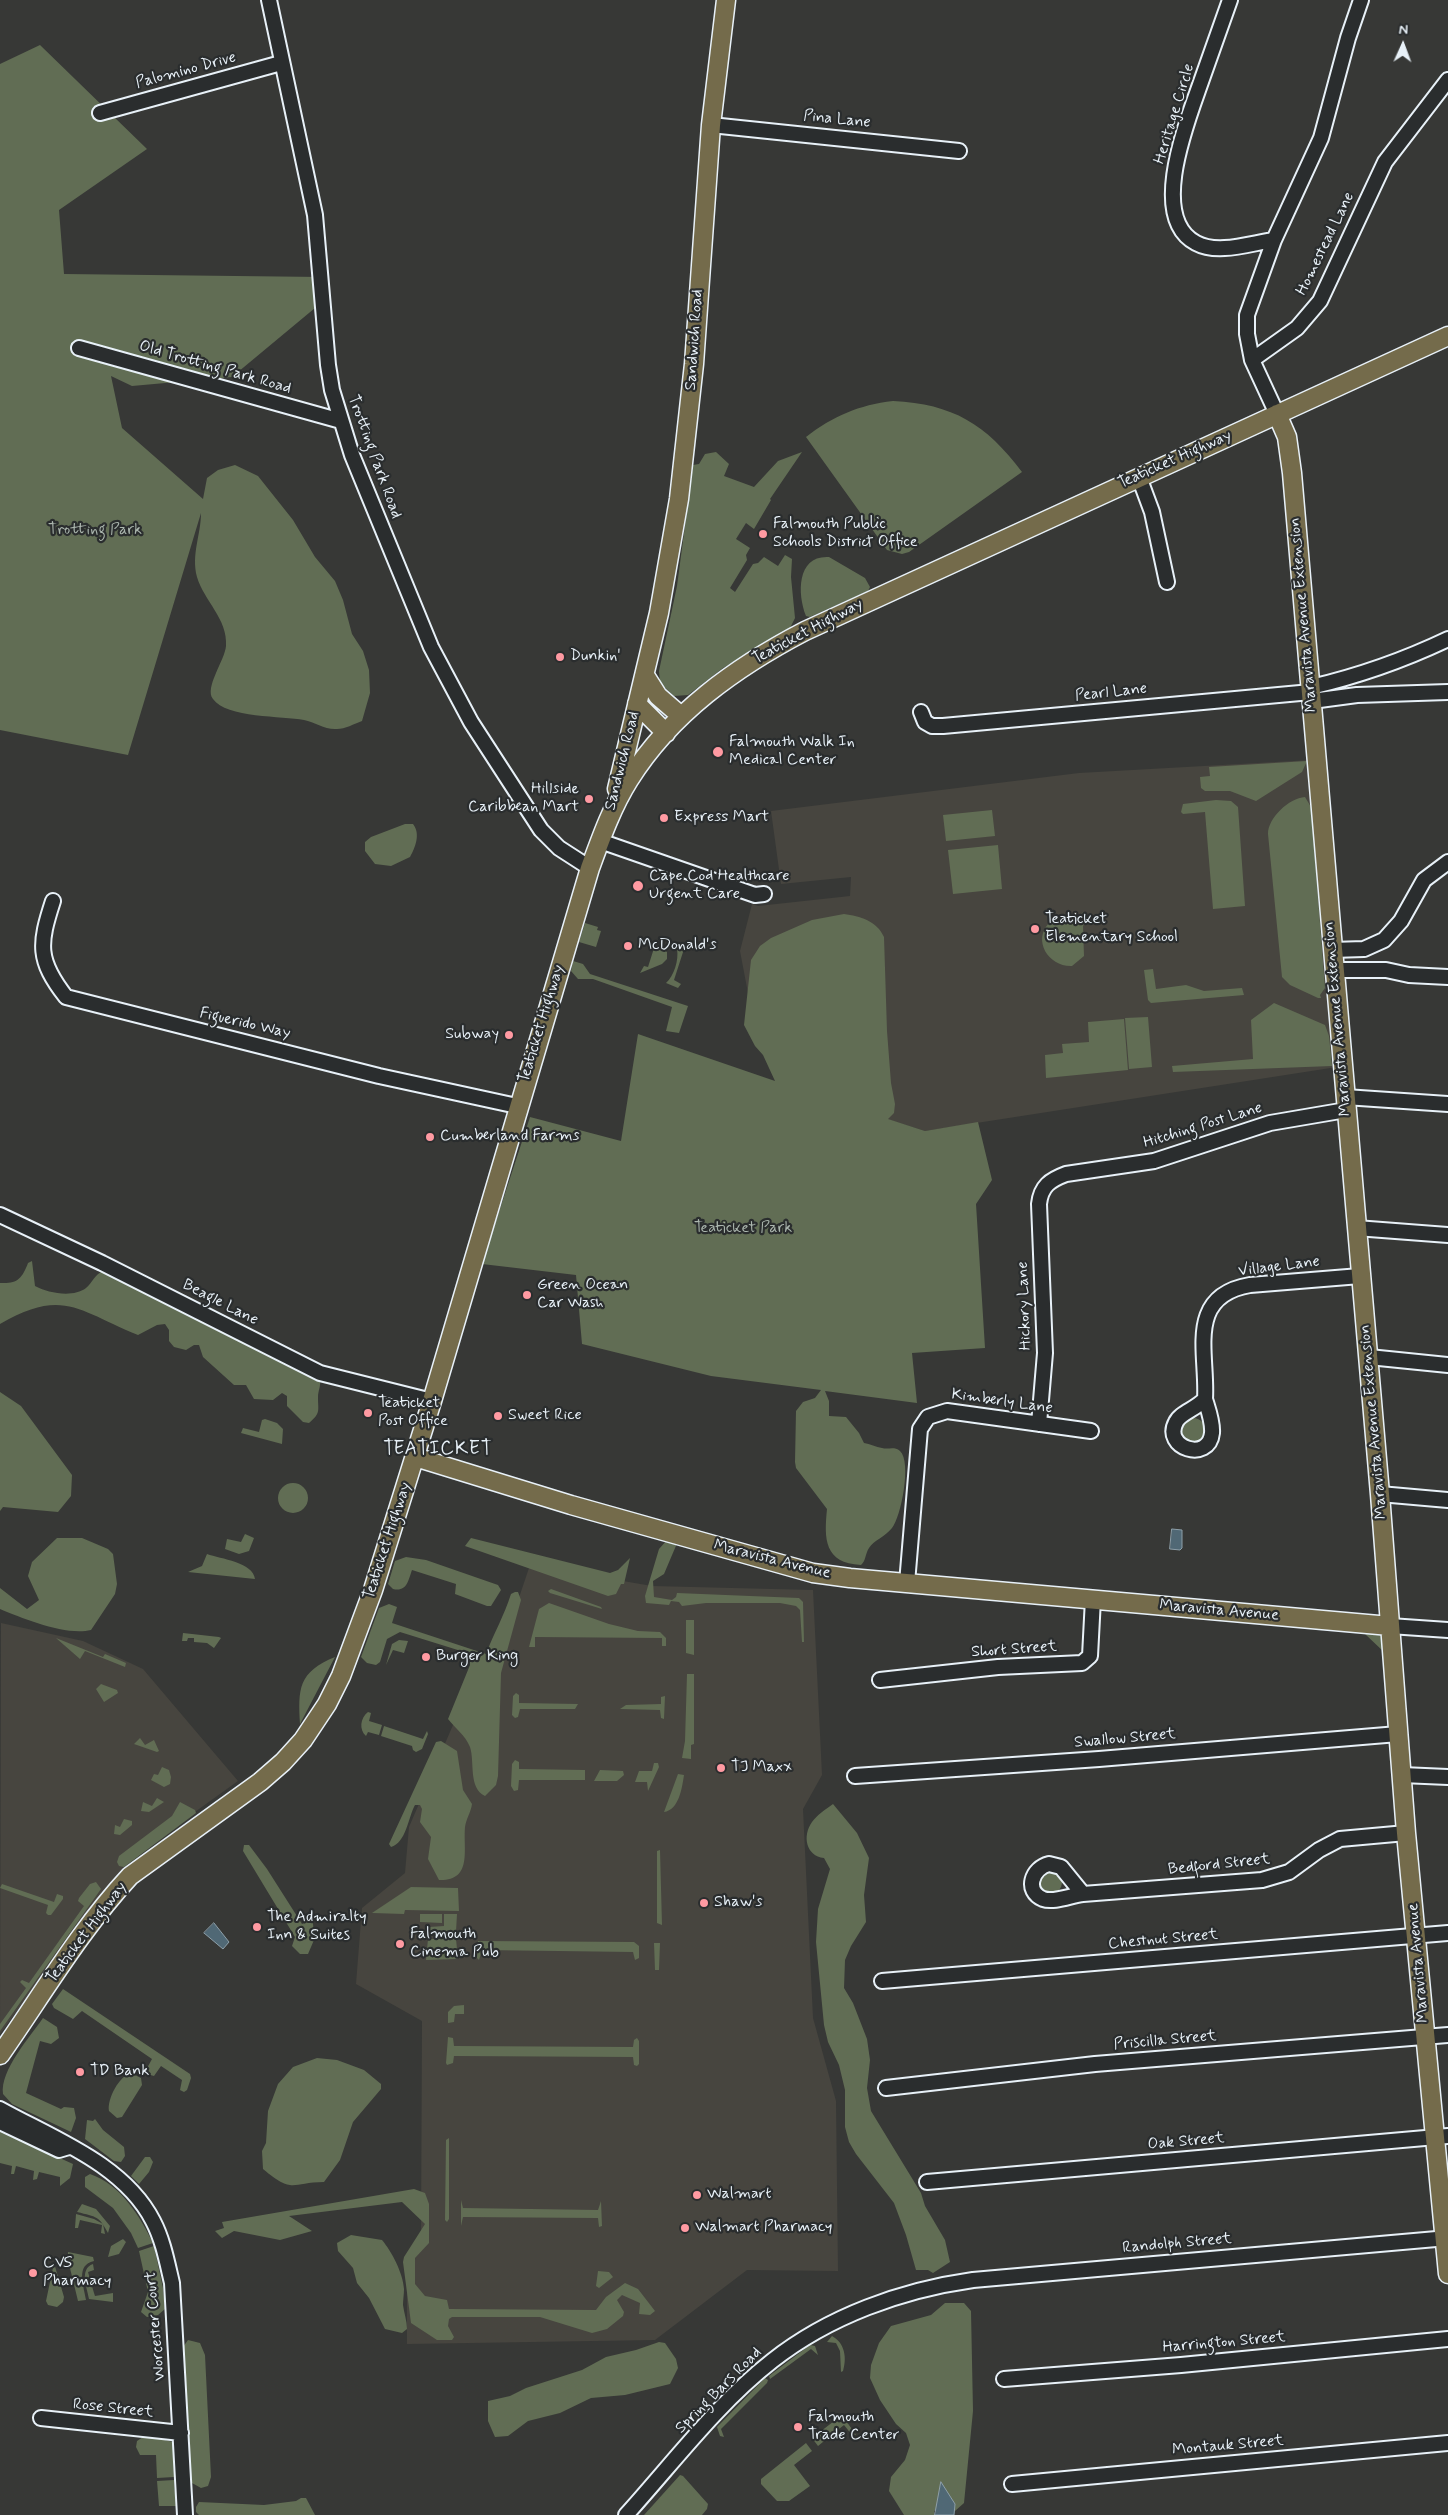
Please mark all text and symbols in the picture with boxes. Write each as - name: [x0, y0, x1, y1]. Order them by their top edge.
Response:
- north arrow: [1378, 20, 1428, 70]
- text: N: [1399, 21, 1408, 39]
- street label: Palomino Drive: [134, 48, 238, 94]
- street label: Heritage Circle: [1151, 62, 1199, 166]
- street label: Pina Lane: [802, 107, 872, 133]
- street label: Homestead Lane: [1293, 189, 1359, 299]
- street label: Sandwich Road: [682, 289, 708, 391]
- street label: Old Trotting Park Road: [137, 337, 293, 399]
- street label: Trotting Park Road: [343, 393, 405, 521]
- street label: Teaticket Highway: [1115, 426, 1235, 494]
- place label: Falmouth Public Schools District Office: [773, 515, 918, 553]
- street label: Maravista Avenue Extension: [1286, 517, 1322, 713]
- park label: Trotting Park: [48, 521, 142, 541]
- marker: Falmouth Public Schools District Office: [757, 528, 769, 540]
- street label: Teaticket Highway: [750, 595, 866, 669]
- place label: Dunkin': [570, 647, 621, 667]
- marker: Dunkin': [554, 651, 566, 663]
- street label: Pearl Lane: [1074, 680, 1148, 706]
- street label: Sandwich Road: [601, 710, 645, 812]
- place label: Falmouth Walk In Medical Center: [729, 733, 855, 771]
- marker: Falmouth Walk In Medical Center: [711, 745, 725, 759]
- place label: Hillside Caribbean Mart: [468, 780, 579, 818]
- marker: Hillside Caribbean Mart: [583, 793, 595, 805]
- place label: Express Mart: [674, 808, 769, 828]
- marker: Express Mart: [658, 812, 670, 824]
- place label: Cape Cod Healthcare Urgent Care: [649, 867, 790, 905]
- marker: Cape Cod Healthcare Urgent Care: [631, 879, 645, 893]
- place label: Teaticket Elementary School: [1045, 910, 1178, 948]
- street label: Maravista Avenue Extension: [1320, 921, 1356, 1117]
- marker: Teaticket Elementary School: [1029, 923, 1041, 935]
- place label: McDonald's: [638, 936, 717, 956]
- marker: McDonald's: [622, 940, 634, 952]
- street label: Teaticket Highway: [515, 963, 569, 1085]
- street label: Figuerido Way: [198, 1004, 292, 1044]
- place label: Subway: [445, 1025, 499, 1045]
- marker: Subway: [503, 1029, 515, 1041]
- street label: Hitching Post Lane: [1141, 1099, 1265, 1153]
- place label: Cumberland Farms: [440, 1127, 580, 1147]
- marker: Cumberland Farms: [424, 1131, 436, 1143]
- park label: Teaticket Park: [694, 1219, 792, 1239]
- street label: Village Lane: [1237, 1252, 1321, 1282]
- street label: Hickory Lane: [1014, 1261, 1036, 1351]
- street label: Beagle Lane: [179, 1276, 261, 1330]
- place label: Green Ocean Car Wash: [537, 1276, 628, 1314]
- marker: Green Ocean Car Wash: [521, 1289, 533, 1301]
- street label: Maravista Avenue Extension: [1356, 1324, 1392, 1520]
- street label: Kimberly Lane: [950, 1385, 1054, 1419]
- place label: Teaticket Post Office: [378, 1394, 448, 1432]
- place label: Sweet Rice: [508, 1406, 582, 1426]
- marker: Teaticket Post Office: [362, 1407, 374, 1419]
- marker: Sweet Rice: [492, 1410, 504, 1422]
- district label: TEATICKET: [383, 1439, 493, 1461]
- street label: Teaticket Highway: [360, 1480, 416, 1602]
- street label: Maravista Avenue: [711, 1536, 833, 1584]
- street label: Maravista Avenue: [1158, 1596, 1280, 1626]
- street label: Short Street: [971, 1637, 1057, 1663]
- place label: Burger King: [436, 1647, 518, 1667]
- marker: Burger King: [420, 1651, 432, 1663]
- street label: Swallow Street: [1073, 1725, 1177, 1753]
- place label: TJ Maxx: [731, 1758, 792, 1778]
- marker: TJ Maxx: [715, 1762, 727, 1774]
- street label: Bedford Street: [1167, 1850, 1271, 1880]
- street label: Teaticket Highway: [43, 1878, 131, 1988]
- place label: Shaw's: [714, 1893, 763, 1913]
- marker: Shaw's: [698, 1897, 710, 1909]
- street label: Maravista Avenue: [1404, 1902, 1434, 2024]
- place label: The Admiralty Inn & Suites: [267, 1908, 367, 1946]
- marker: The Admiralty Inn & Suites: [251, 1921, 263, 1933]
- place label: Falmouth Cinema Pub: [410, 1925, 499, 1963]
- street label: Chestnut Street: [1107, 1926, 1219, 1954]
- marker: Falmouth Cinema Pub: [394, 1938, 406, 1950]
- street label: Priscilla Street: [1113, 2027, 1217, 2055]
- place label: TD Bank: [90, 2062, 149, 2082]
- marker: TD Bank: [74, 2066, 86, 2078]
- street label: Oak Street: [1147, 2129, 1225, 2155]
- place label: Walmart: [707, 2185, 772, 2205]
- marker: Walmart: [691, 2189, 703, 2201]
- place label: Walmart Pharmacy: [695, 2218, 832, 2238]
- marker: Walmart Pharmacy: [679, 2222, 691, 2234]
- street label: Randolph Street: [1122, 2230, 1232, 2258]
- place label: CVS Pharmacy: [43, 2254, 111, 2292]
- marker: CVS Pharmacy: [27, 2267, 39, 2279]
- street label: Worcester Court: [142, 2270, 170, 2382]
- street label: Harrington Street: [1162, 2328, 1286, 2358]
- street label: Spring Bars Road: [672, 2344, 766, 2438]
- street label: Rose Street: [72, 2395, 154, 2423]
- place label: Falmouth Trade Center: [808, 2408, 900, 2446]
- marker: Falmouth Trade Center: [792, 2421, 804, 2433]
- street label: Montauk Street: [1171, 2432, 1285, 2460]

